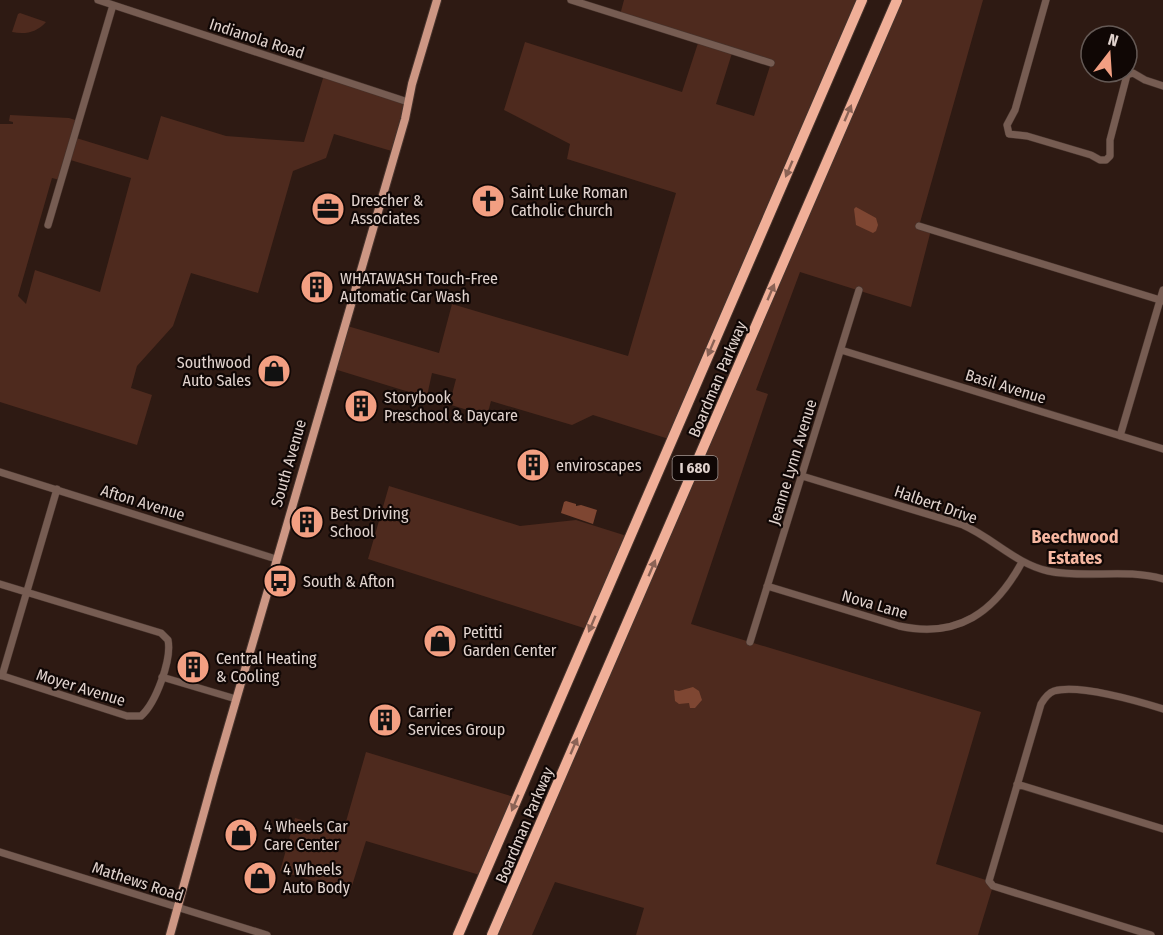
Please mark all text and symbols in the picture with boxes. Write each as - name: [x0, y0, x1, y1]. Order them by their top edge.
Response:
- street label: Indianola Road: [207, 14, 307, 63]
- north arrow: [1079, 24, 1139, 84]
- text: N: [1106, 30, 1121, 51]
- one-way arrow: [843, 104, 853, 122]
- one-way arrow: [784, 161, 794, 179]
- church icon: Saint Luke Roman Catholic Church: [470, 183, 506, 219]
- place label: Saint Luke Roman Catholic Church: [511, 183, 628, 220]
- office icon: Drescher & Associates: [310, 191, 346, 227]
- place label: Drescher & Associates: [351, 191, 424, 228]
- building icon: WHATAWASH Touch-Free Automatic Car Wash: [299, 269, 335, 305]
- place label: WHATAWASH Touch-Free Automatic Car Wash: [340, 269, 498, 306]
- one-way arrow: [766, 283, 776, 301]
- street label: Boardman Parkway: [684, 317, 751, 440]
- one-way arrow: [707, 340, 716, 357]
- place label: Southwood Auto Sales: [177, 353, 251, 390]
- shop icon: Southwood Auto Sales: [256, 353, 292, 389]
- street label: Basil Avenue: [963, 365, 1049, 408]
- building icon: Storybook Preschool & Daycare: [343, 388, 379, 424]
- place label: Storybook Preschool & Daycare: [384, 388, 518, 425]
- street label: Jeanne Lynn Avenue: [764, 397, 821, 527]
- street label: South Avenue: [267, 417, 310, 509]
- building icon: enviroscapes: [515, 447, 551, 483]
- place label: enviroscapes: [556, 456, 642, 475]
- road number: I 680: [672, 456, 718, 480]
- street label: Afton Avenue: [98, 481, 187, 524]
- street label: Halbert Drive: [892, 481, 980, 528]
- building icon: Best Driving School: [289, 504, 325, 540]
- place label: Best Driving School: [330, 504, 409, 541]
- district label: Beechwood Estates: [1032, 526, 1119, 569]
- one-way arrow: [647, 559, 656, 576]
- bus stop icon: South & Afton: [262, 563, 298, 599]
- place label: South & Afton: [303, 572, 395, 591]
- street label: Nova Lane: [840, 586, 910, 623]
- one-way arrow: [588, 615, 597, 632]
- shop icon: Petitti Garden Center: [422, 623, 458, 659]
- place label: Petitti Garden Center: [463, 623, 557, 660]
- building icon: Central Heating & Cooling: [175, 649, 211, 685]
- place label: Central Heating & Cooling: [216, 649, 317, 686]
- street label: Moyer Avenue: [34, 665, 128, 710]
- building icon: Carrier Services Group: [367, 702, 403, 738]
- place label: Carrier Services Group: [408, 702, 505, 739]
- one-way arrow: [569, 737, 579, 755]
- street label: Boardman Parkway: [491, 763, 558, 886]
- one-way arrow: [510, 794, 520, 812]
- shop icon: 4 Wheels Car Care Center: [223, 817, 259, 853]
- place label: 4 Wheels Car Care Center: [264, 817, 348, 854]
- street label: Mathews Road: [90, 858, 186, 905]
- shop icon: 4 Wheels Auto Body: [242, 860, 278, 896]
- place label: 4 Wheels Auto Body: [283, 860, 351, 897]

